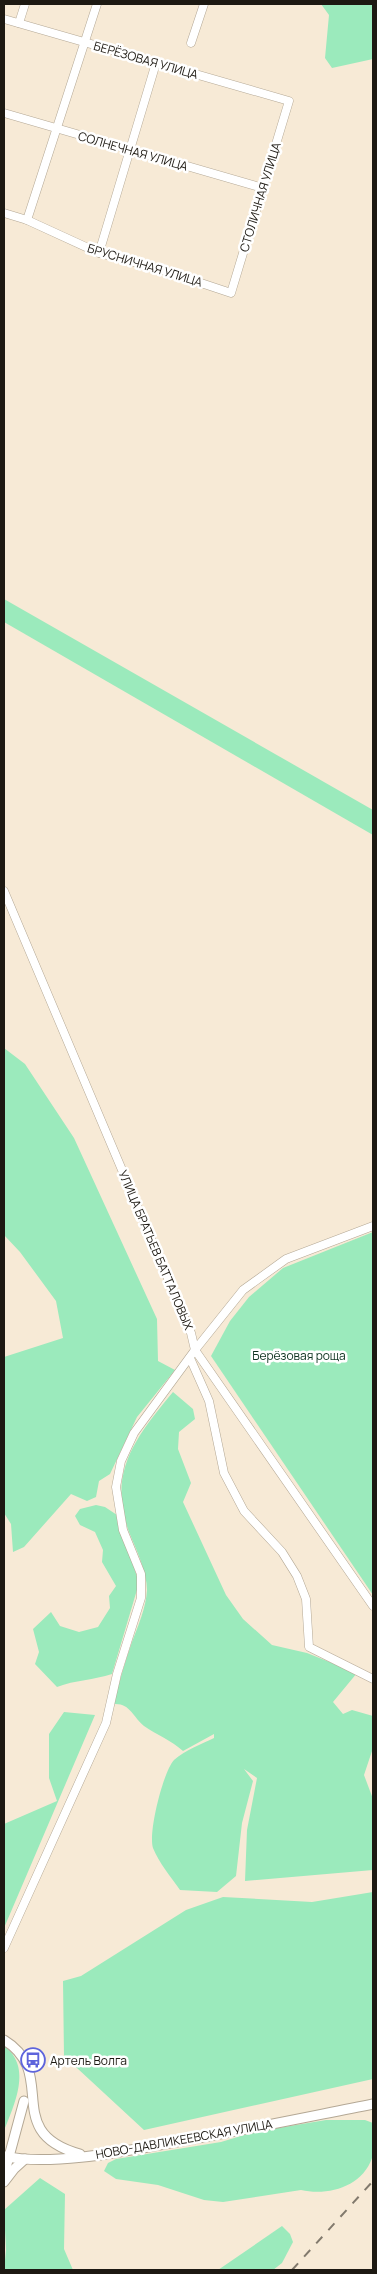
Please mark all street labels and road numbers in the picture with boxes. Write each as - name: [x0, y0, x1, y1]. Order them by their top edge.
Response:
- street label: БЕРЁЗОВАЯ УЛИЦА: [92, 37, 201, 83]
- street label: СОЛНЕЧНАЯ УЛИЦА: [76, 127, 190, 175]
- street label: СТОЛИЧНАЯ УЛИЦА: [235, 140, 285, 254]
- street label: БРУСНИЧНАЯ УЛИЦА: [85, 239, 205, 291]
- street label: УЛИЦА БРАТЬЕВ БАТТАЛОВЫХ: [115, 1168, 198, 1333]
- street label: НОВО-ДАВЛИКЕЕВСКАЯ УЛИЦА: [94, 2115, 274, 2163]

